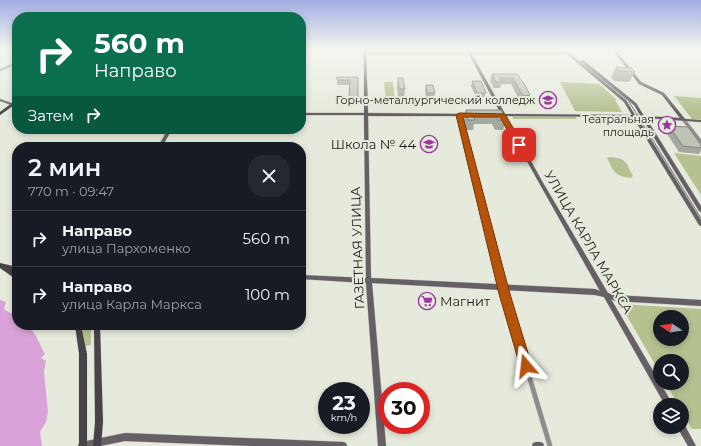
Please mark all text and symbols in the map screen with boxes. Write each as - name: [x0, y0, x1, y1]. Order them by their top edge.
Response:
- text: 560 m: [94, 26, 185, 60]
- icon: right: [28, 28, 80, 80]
- text: Направо: [94, 60, 177, 82]
- school or university icon: Горно-металлургический колледж: [538, 90, 558, 110]
- place label: Горно-металлургический колледж: [336, 93, 535, 107]
- icon: right: [82, 104, 104, 126]
- text: Затем: [28, 106, 74, 125]
- place label: Театральная площадь: [582, 112, 654, 139]
- place icon: Театральная площадь: [657, 115, 677, 135]
- pin: [502, 128, 536, 162]
- school or university icon: Школа № 44: [419, 134, 439, 154]
- icon: arrive: [508, 134, 530, 156]
- place label: Школа № 44: [331, 136, 416, 152]
- text: 2 мин: [28, 153, 101, 182]
- button: close: [248, 155, 290, 197]
- street label: УЛИЦА КАРЛА МАРКСА: [541, 168, 637, 317]
- text: 770 m · 09:47: [28, 183, 114, 199]
- street label: ГАЗЕТНАЯ УЛИЦА: [347, 186, 367, 309]
- text: Направо: [62, 221, 132, 240]
- icon: right: [28, 228, 50, 250]
- text: 560 m: [243, 229, 290, 248]
- text: улица Пархоменко: [62, 240, 191, 256]
- text: Направо: [62, 277, 132, 296]
- icon: right: [28, 284, 50, 306]
- text: 100 m: [245, 285, 290, 304]
- supermarket icon: Магнит: [417, 291, 437, 311]
- place label: Магнит: [440, 293, 491, 309]
- text: улица Карла Маркса: [62, 296, 202, 312]
- north arrow: [653, 310, 689, 346]
- map controls: [653, 310, 689, 434]
- position arrow: [505, 345, 547, 387]
- button: search: [653, 354, 689, 390]
- speed limit sign: 30: [378, 382, 430, 434]
- text: 23: [332, 391, 356, 415]
- button: layers: [653, 398, 689, 434]
- text: km/h: [331, 411, 357, 424]

